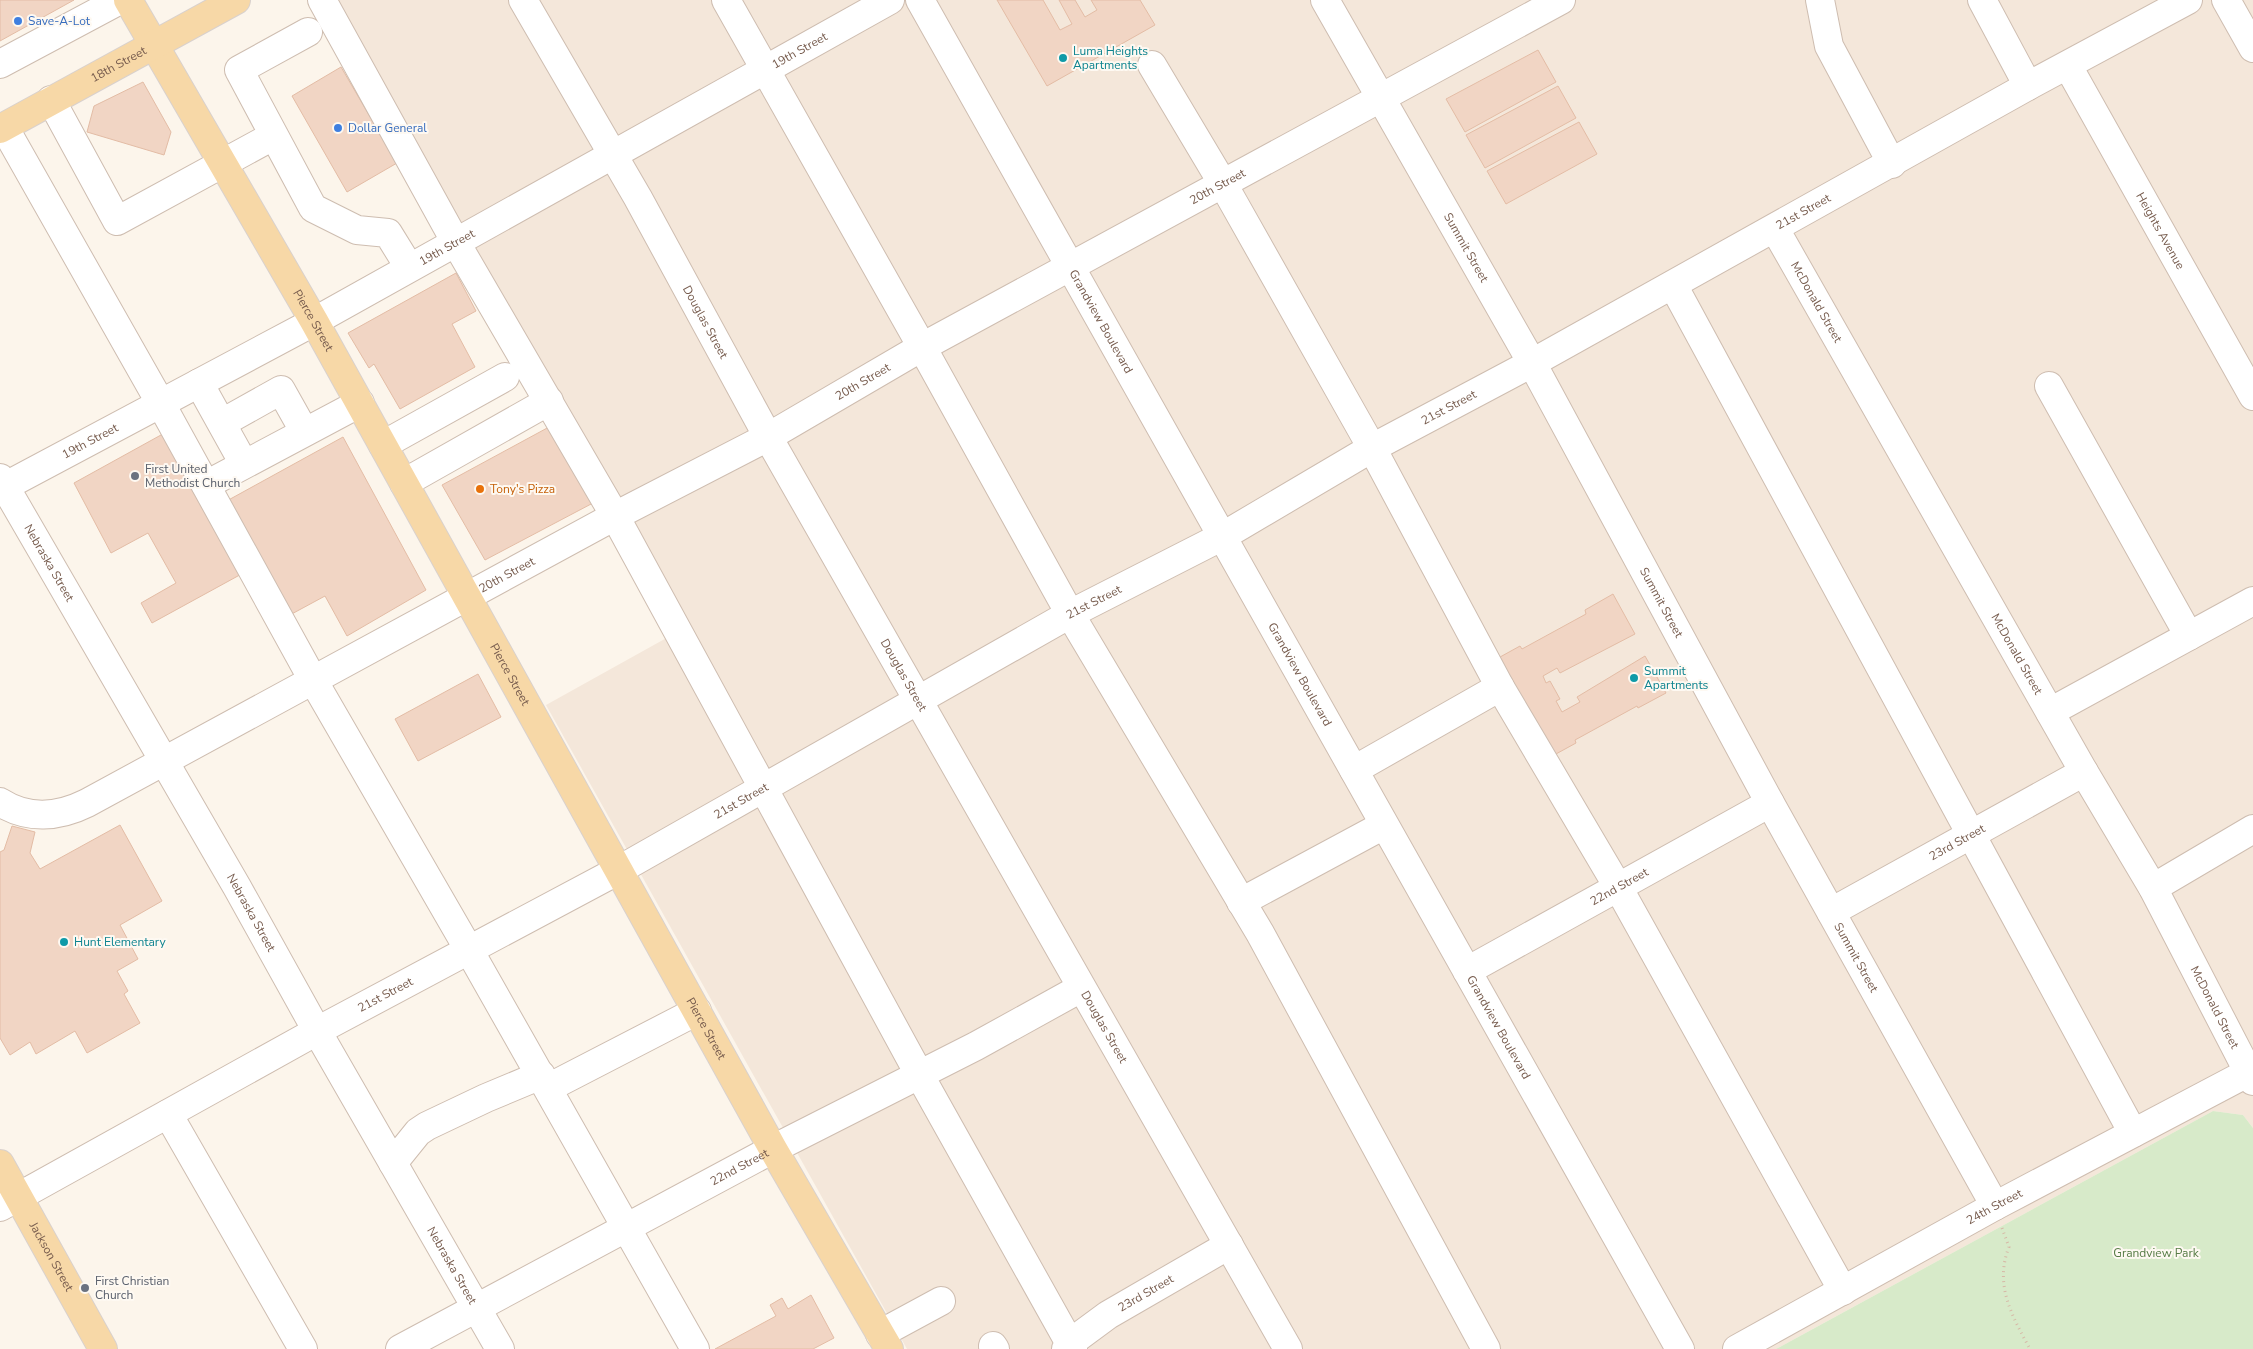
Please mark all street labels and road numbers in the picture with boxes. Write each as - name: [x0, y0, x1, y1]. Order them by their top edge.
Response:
- street label: 19th Street: [769, 28, 831, 72]
- street label: 18th Street: [88, 42, 150, 86]
- street label: 20th Street: [1187, 165, 1249, 208]
- street label: 21st Street: [1773, 189, 1834, 233]
- street label: Heights Avenue: [2132, 189, 2188, 272]
- street label: Summit Street: [1440, 210, 1493, 286]
- street label: 19th Street: [416, 225, 478, 269]
- street label: McDonald Street: [1787, 259, 1846, 346]
- street label: Grandview Boulevard: [1066, 267, 1137, 376]
- street label: Douglas Street: [679, 282, 732, 362]
- street label: Pierce Street: [289, 286, 338, 355]
- street label: 20th Street: [832, 359, 894, 404]
- street label: 21st Street: [1418, 386, 1480, 428]
- street label: 19th Street: [59, 419, 122, 463]
- street label: Nebraska Street: [20, 521, 78, 605]
- street label: 20th Street: [476, 553, 538, 597]
- street label: Summit Street: [1636, 564, 1687, 641]
- street label: 21st Street: [1063, 581, 1125, 623]
- street label: McDonald Street: [1987, 611, 2047, 698]
- street label: Grandview Boulevard: [1264, 620, 1336, 729]
- street label: Douglas Street: [877, 636, 931, 715]
- street label: Pierce Street: [486, 640, 534, 709]
- street label: 21st Street: [711, 779, 772, 823]
- street label: 23rd Street: [1926, 820, 1988, 864]
- street label: 22nd Street: [1587, 864, 1652, 909]
- street label: Nebraska Street: [223, 871, 280, 955]
- street label: Summit Street: [1830, 920, 1883, 996]
- street label: McDonald Street: [2187, 963, 2243, 1052]
- street label: Grandview Boulevard: [1463, 972, 1534, 1082]
- street label: 21st Street: [355, 973, 416, 1016]
- street label: Douglas Street: [1077, 988, 1132, 1067]
- street label: Pierce Street: [683, 995, 730, 1063]
- street label: 22nd Street: [707, 1144, 772, 1189]
- street label: 24th Street: [1963, 1185, 2026, 1228]
- street label: Jackson Street: [25, 1218, 78, 1295]
- street label: Nebraska Street: [423, 1224, 481, 1308]
- street label: 23rd Street: [1115, 1270, 1177, 1316]

